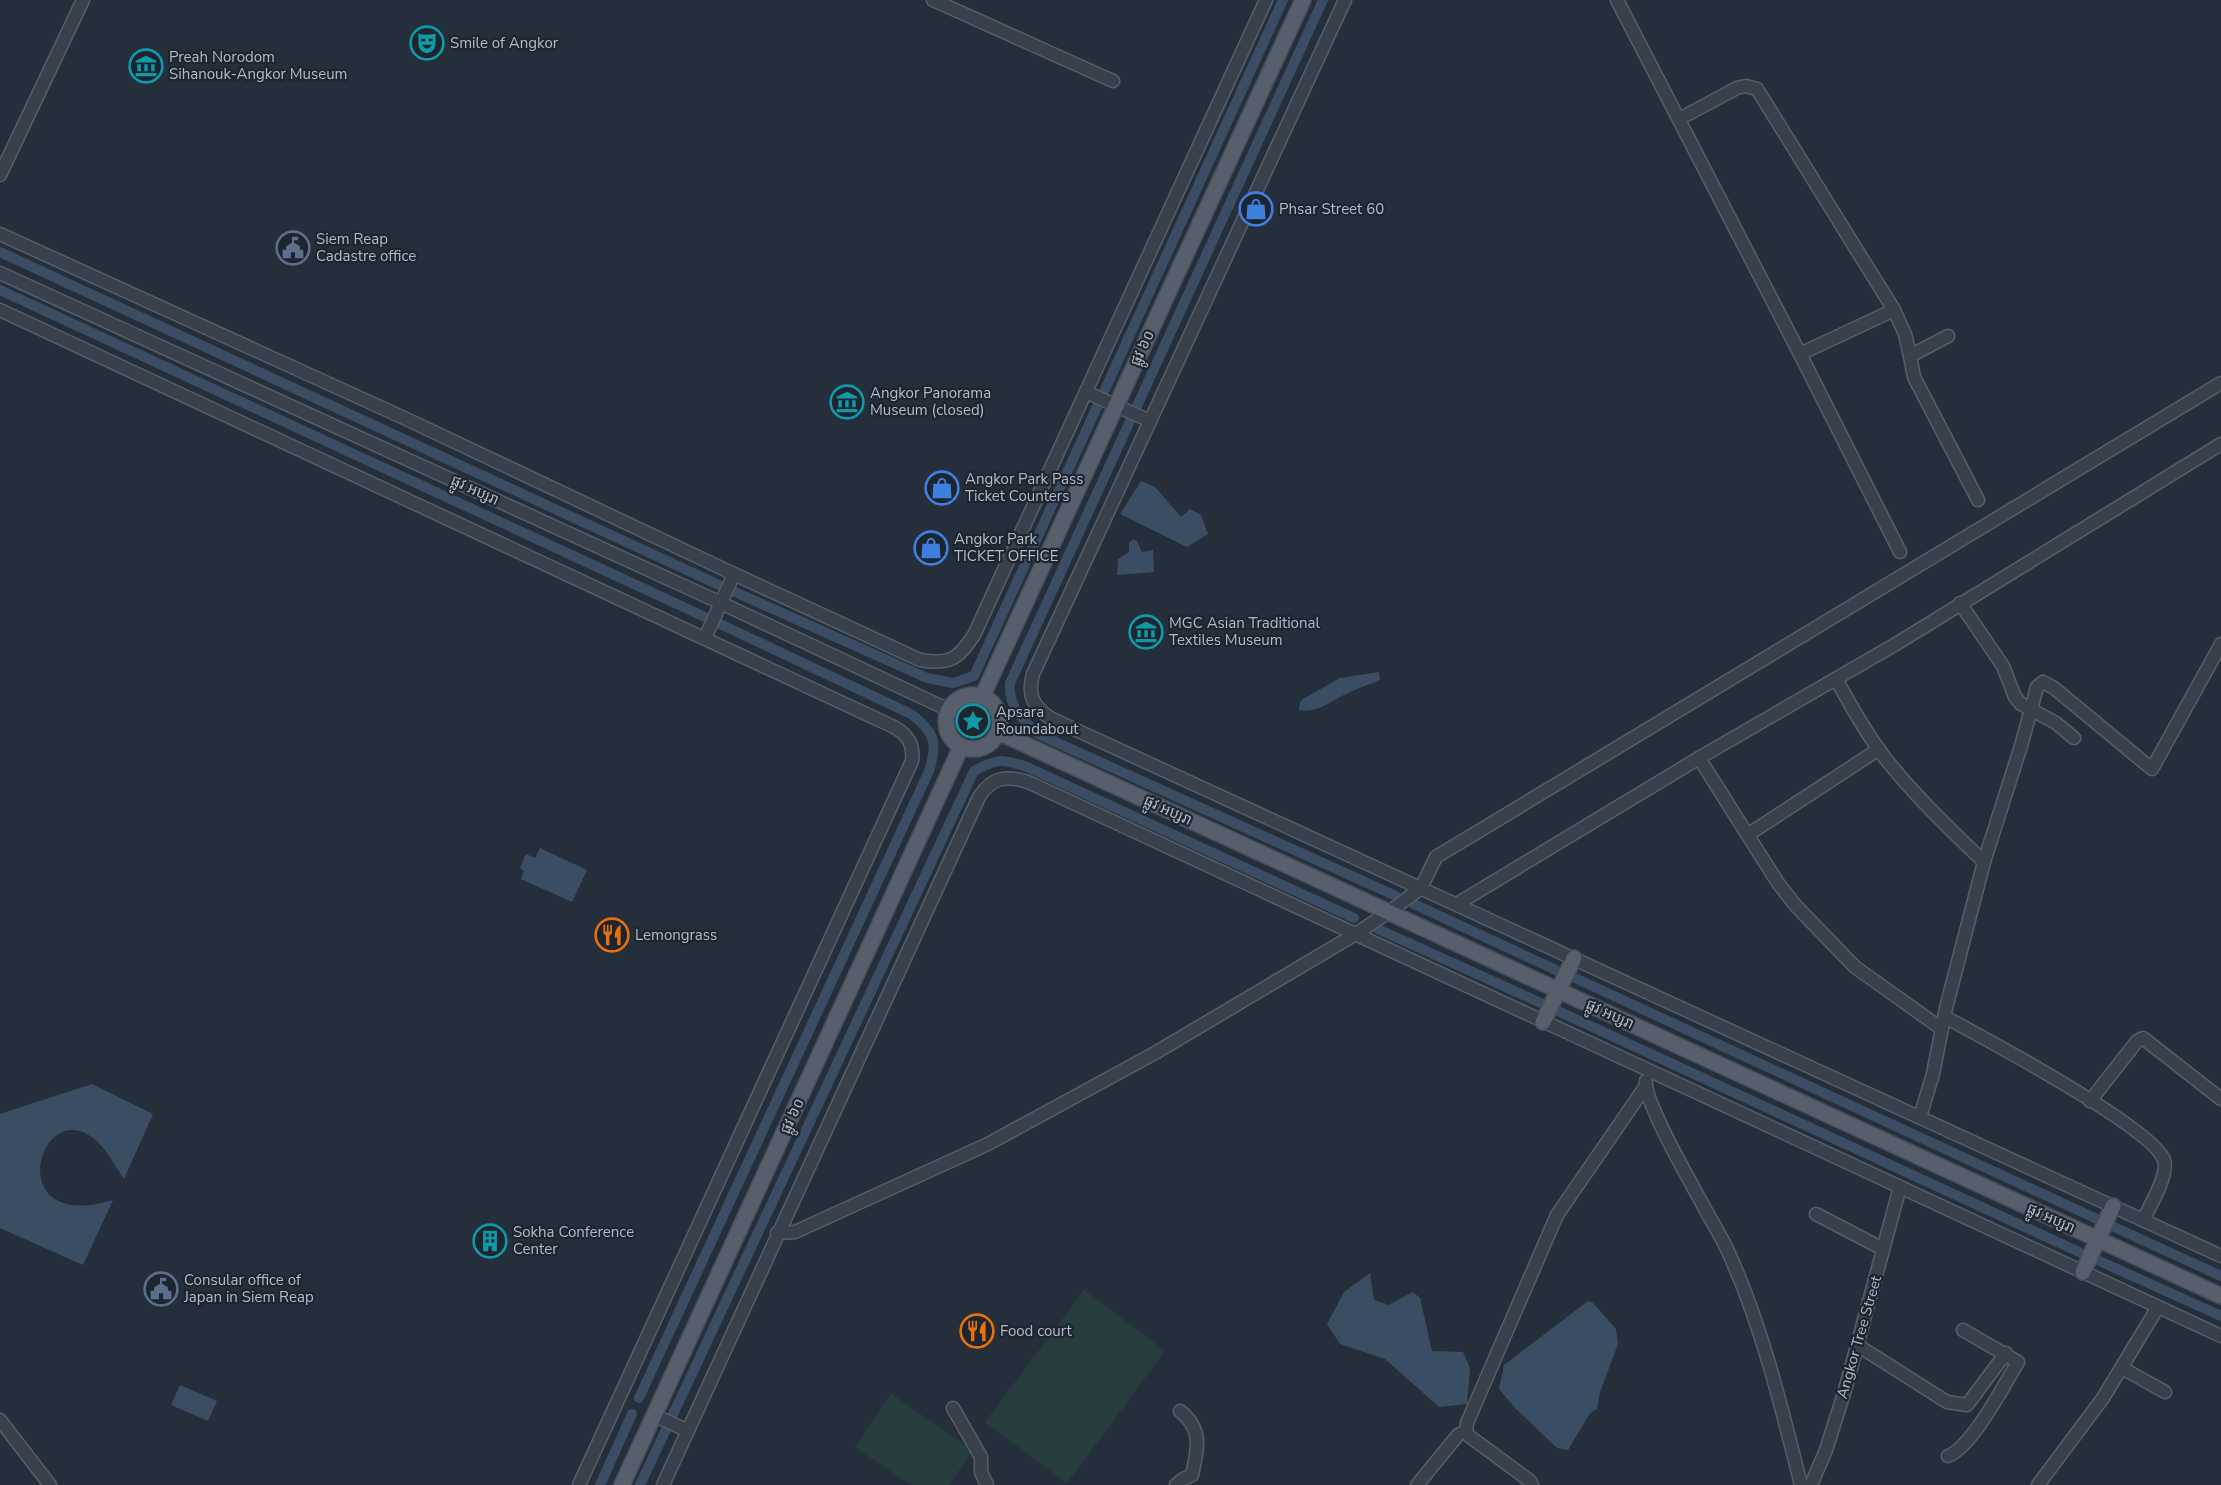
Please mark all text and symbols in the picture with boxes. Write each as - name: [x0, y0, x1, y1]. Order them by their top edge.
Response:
- theatre icon: Smile of Angkor: [409, 25, 445, 61]
- place label: Smile of Angkor: [450, 33, 559, 53]
- place label: Preah Norodom Sihanouk-Angkor Museum: [169, 47, 347, 84]
- museum icon: Preah Norodom Sihanouk-Angkor Museum: [128, 48, 164, 84]
- shop icon: Phsar Street 60: [1238, 191, 1274, 227]
- place label: Phsar Street 60: [1279, 199, 1384, 219]
- place label: Siem Reap Cadastre office: [316, 229, 416, 266]
- public building icon: Siem Reap Cadastre office: [275, 230, 311, 266]
- street label: ផ្លូវ ៦០: [1125, 327, 1162, 371]
- place label: Angkor Panorama Museum (closed): [870, 383, 991, 420]
- museum icon: Angkor Panorama Museum (closed): [829, 384, 865, 420]
- place label: Angkor Park Pass Ticket Counters: [965, 469, 1083, 506]
- street label: ផ្លូវ អប្សរា: [446, 470, 502, 513]
- shop icon: Angkor Park Pass Ticket Counters: [924, 470, 960, 506]
- place label: Angkor Park TICKET OFFICE: [954, 529, 1058, 566]
- shop icon: Angkor Park TICKET OFFICE: [913, 530, 949, 566]
- place label: MGC Asian Traditional Textiles Museum: [1169, 613, 1320, 650]
- museum icon: MGC Asian Traditional Textiles Museum: [1128, 614, 1164, 650]
- place label: Apsara Roundabout: [996, 702, 1079, 739]
- place icon: Apsara Roundabout: [955, 703, 991, 739]
- street label: ផ្លូវ អប្សរា: [1139, 790, 1195, 833]
- restaurant icon: Lemongrass: [594, 917, 630, 953]
- place label: Lemongrass: [635, 925, 717, 945]
- street label: ផ្លូវ អប្សរា: [1581, 994, 1637, 1037]
- street label: ផ្លូវ ៦០: [775, 1095, 812, 1139]
- street label: ផ្លូវ អប្សរា: [2022, 1198, 2078, 1241]
- place label: Sokha Conference Center: [513, 1222, 634, 1259]
- building icon: Sokha Conference Center: [472, 1223, 508, 1259]
- place label: Consular office of Japan in Siem Reap: [183, 1270, 314, 1307]
- public building icon: Consular office of Japan in Siem Reap: [143, 1271, 179, 1307]
- street label: Angkor Tree Street: [1832, 1272, 1886, 1401]
- restaurant icon: Food court: [959, 1313, 995, 1349]
- place label: Food court: [1000, 1321, 1073, 1341]

